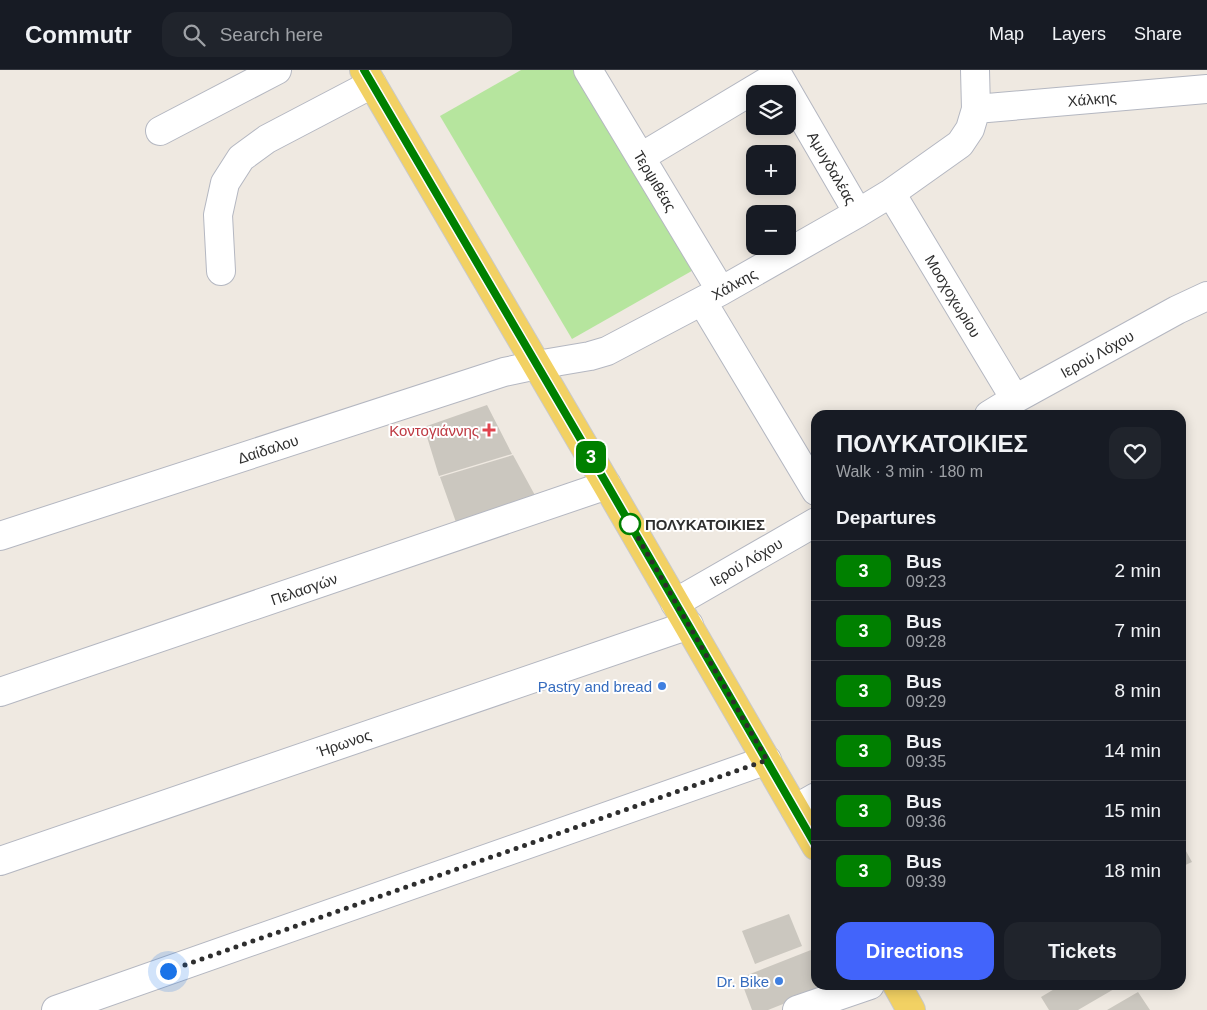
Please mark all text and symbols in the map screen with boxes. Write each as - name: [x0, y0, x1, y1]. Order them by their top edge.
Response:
- search box: [162, 12, 512, 57]
- text: Commutr: [25, 21, 132, 48]
- icon: search: [180, 21, 208, 49]
- text: Search here: [220, 24, 323, 45]
- text: Map: [989, 24, 1024, 44]
- text: Layers: [1052, 24, 1106, 44]
- text: Share: [1134, 24, 1182, 44]
- map controls: [746, 85, 796, 255]
- button: layers: [746, 85, 796, 135]
- street label: Χάλκης: [1067, 88, 1117, 110]
- street label: Αμυγδαλέας: [804, 128, 860, 208]
- button: +: [746, 145, 796, 195]
- street label: Τερψιθέας: [630, 148, 680, 214]
- button: −: [746, 205, 796, 255]
- street label: Μοσχοχωρίου: [922, 252, 984, 340]
- street label: Χάλκης: [708, 265, 760, 303]
- street label: Ιερού Λόχου: [1057, 327, 1137, 381]
- place label: Κοντογιάννης: [389, 422, 479, 439]
- marker: Κοντογιάννης: [483, 424, 495, 436]
- button: heart: [1109, 427, 1161, 479]
- text: ΠΟΛΥΚΑΤΟΙΚΙΕΣ: [836, 430, 1028, 457]
- street label: Δαίδαλου: [235, 431, 301, 467]
- line badge: 3: [575, 441, 607, 473]
- text: 3: [586, 447, 596, 467]
- text: Walk · 3 min · 180 m: [836, 463, 983, 480]
- text: Departures: [836, 507, 936, 528]
- marker: ΠΟΛΥΚΑΤΟΙΚΙΕΣ: [619, 513, 641, 535]
- place label: ΠΟΛΥΚΑΤΟΙΚΙΕΣ: [645, 516, 765, 533]
- street label: Ιερού Λόχου: [707, 534, 785, 590]
- text: Bus: [906, 551, 942, 572]
- text: 2 min: [1115, 560, 1161, 581]
- text: 3: [858, 561, 869, 581]
- street label: Πελασγών: [268, 570, 340, 608]
- text: 09:23: [906, 573, 946, 590]
- text: Bus: [906, 611, 942, 632]
- text: 7 min: [1115, 620, 1161, 641]
- text: 3: [858, 621, 869, 641]
- text: 09:28: [906, 633, 946, 650]
- text: Bus: [906, 671, 942, 692]
- place label: Pastry and bread: [538, 678, 652, 695]
- marker: Pastry and bread: [656, 680, 668, 692]
- text: 8 min: [1115, 680, 1161, 701]
- text: 3: [858, 681, 869, 701]
- text: 09:29: [906, 693, 946, 710]
- street label: Ήρωνος: [314, 726, 373, 760]
- text: Bus: [906, 731, 942, 752]
- text: 14 min: [1104, 740, 1161, 761]
- text: 3: [858, 741, 869, 761]
- text: 09:35: [906, 753, 946, 770]
- text: Bus: [906, 791, 942, 812]
- text: 15 min: [1104, 800, 1161, 821]
- text: 3: [858, 801, 869, 821]
- text: 09:36: [906, 813, 946, 830]
- text: Bus: [906, 851, 942, 872]
- text: 18 min: [1104, 860, 1161, 881]
- text: 3: [858, 861, 869, 881]
- text: 09:39: [906, 873, 946, 890]
- button: Directions: [836, 922, 994, 980]
- button: Tickets: [1004, 922, 1161, 980]
- your location: [156, 959, 181, 984]
- place label: Dr. Bike: [716, 973, 769, 990]
- marker: Dr. Bike: [773, 975, 785, 987]

